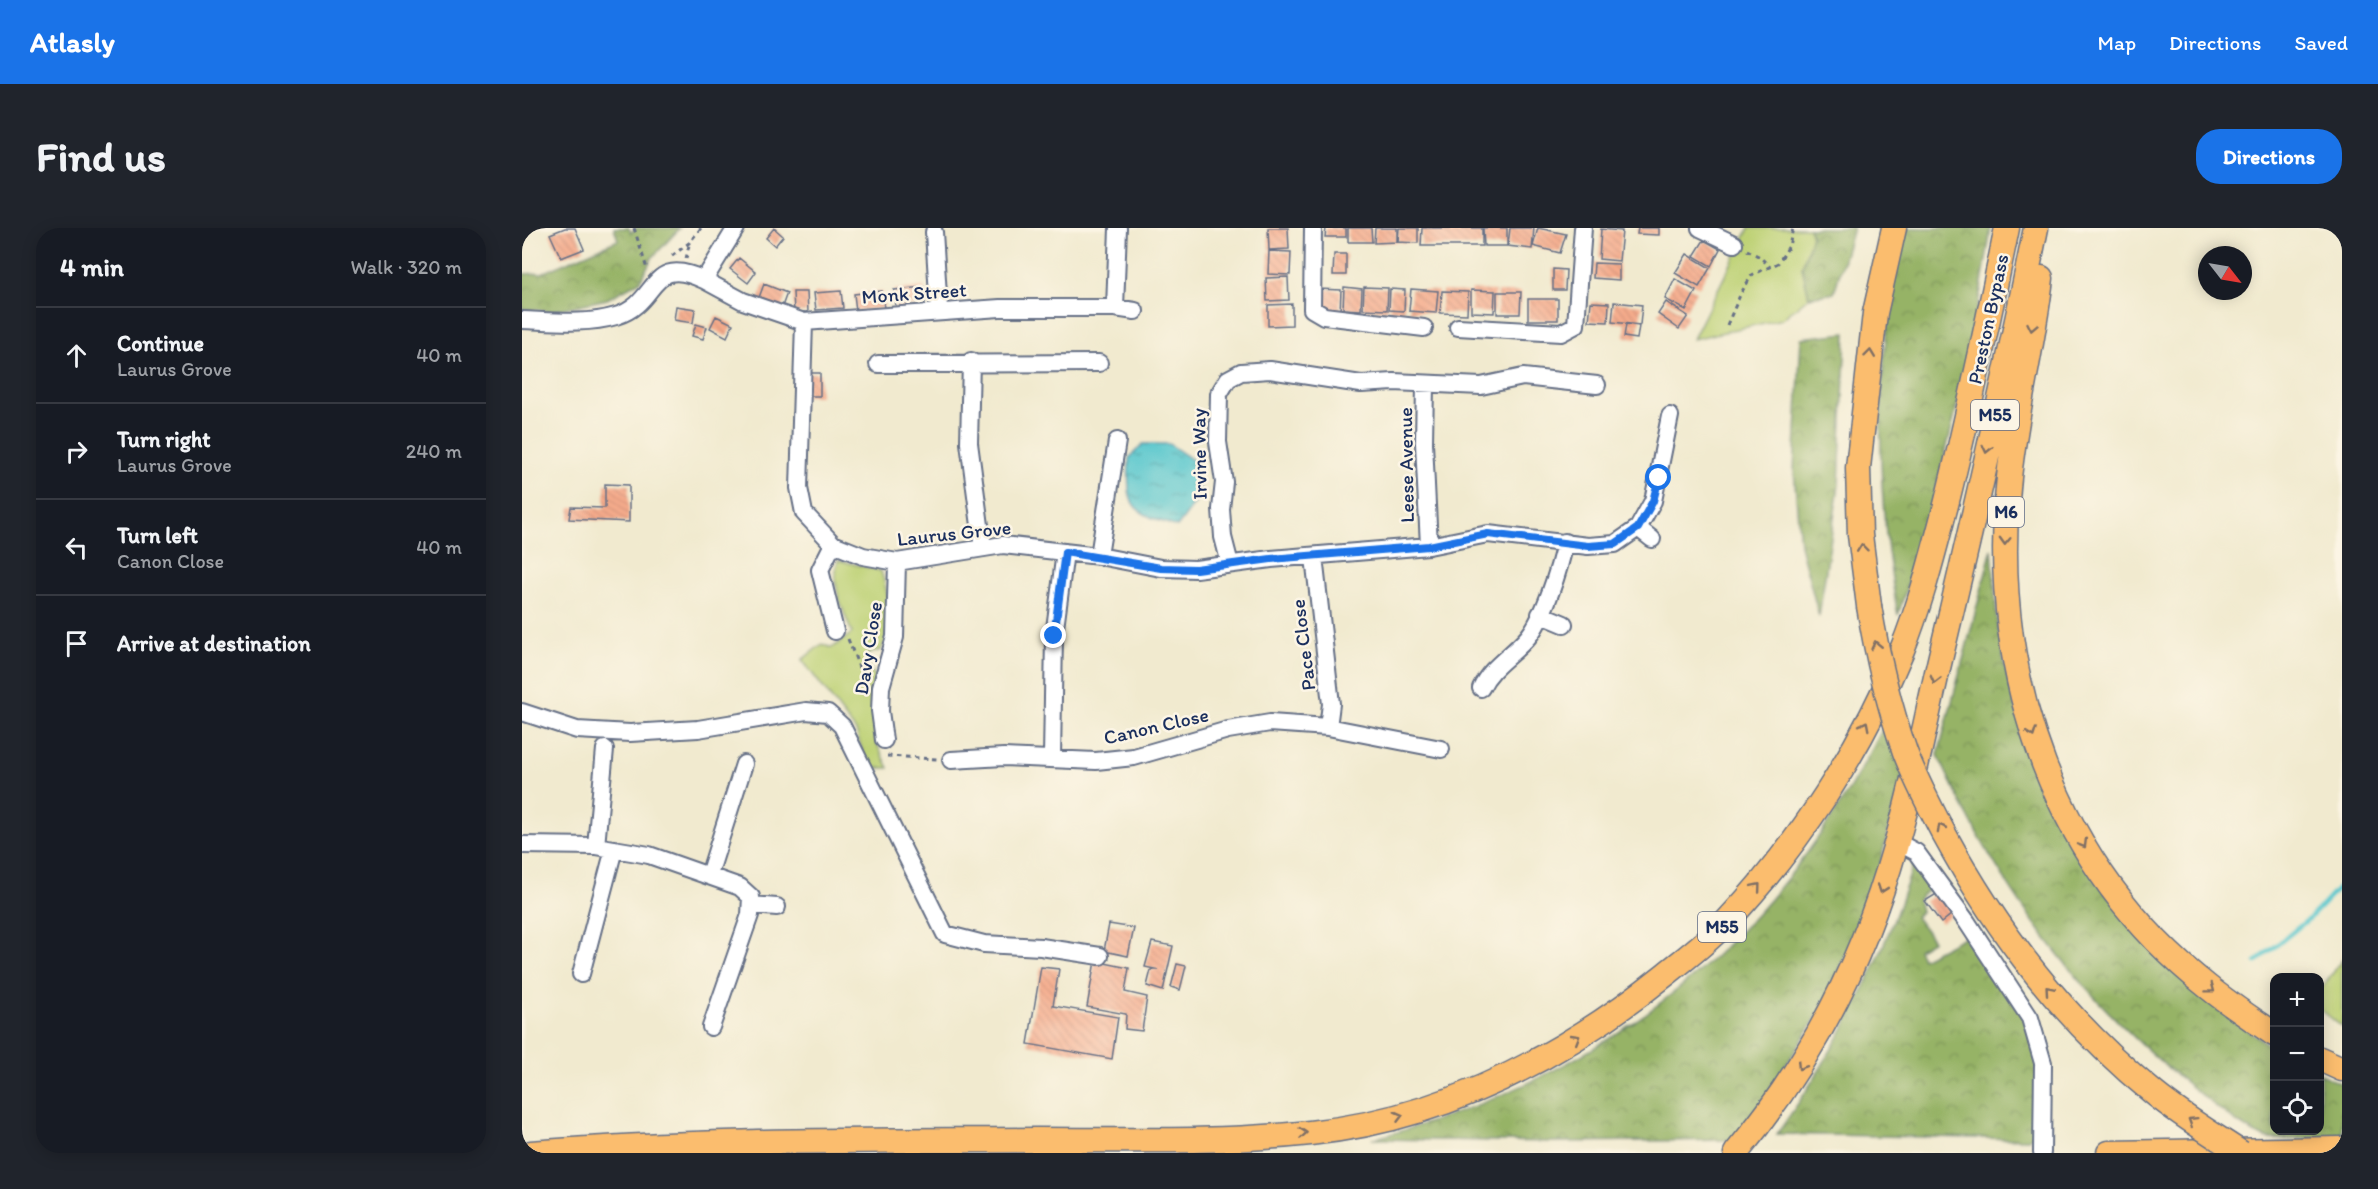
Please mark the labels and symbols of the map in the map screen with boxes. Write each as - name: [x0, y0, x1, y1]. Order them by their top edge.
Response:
- north arrow: [2198, 246, 2252, 300]
- street label: Preston Bypass: [1963, 252, 2014, 386]
- street label: Monk Street: [861, 277, 968, 309]
- one-way arrow: [2026, 322, 2039, 332]
- one-way arrow: [1863, 349, 1876, 359]
- road number: M55: [1971, 400, 2019, 430]
- street label: Irvine Way: [1186, 407, 1212, 500]
- street label: Leese Avenue: [1393, 407, 1419, 523]
- one-way arrow: [1982, 444, 1995, 454]
- route start: [1645, 464, 1671, 490]
- road number: M6: [1988, 497, 2024, 527]
- street label: Laurus Grove: [896, 515, 1012, 551]
- one-way arrow: [1999, 537, 2011, 546]
- one-way arrow: [1856, 544, 1869, 553]
- street label: Pace Close: [1285, 598, 1321, 692]
- street label: Davy Close: [849, 600, 887, 696]
- route end: [1040, 622, 1066, 648]
- one-way arrow: [1871, 640, 1884, 650]
- one-way arrow: [1929, 675, 1942, 685]
- street label: Canon Close: [1101, 702, 1211, 750]
- one-way arrow: [1858, 721, 1869, 731]
- one-way arrow: [2024, 728, 2037, 738]
- one-way arrow: [1937, 824, 1948, 834]
- one-way arrow: [2076, 838, 2088, 848]
- one-way arrow: [1750, 883, 1761, 894]
- one-way arrow: [1877, 883, 1890, 894]
- road number: M55: [1698, 912, 1746, 942]
- one-way arrow: [2205, 982, 2216, 993]
- one-way arrow: [2045, 986, 2056, 997]
- one-way arrow: [1570, 1034, 1580, 1045]
- one-way arrow: [1797, 1059, 1808, 1070]
- one-way arrow: [1394, 1111, 1404, 1124]
- one-way arrow: [2188, 1117, 2199, 1128]
- one-way arrow: [1299, 1127, 1308, 1140]

